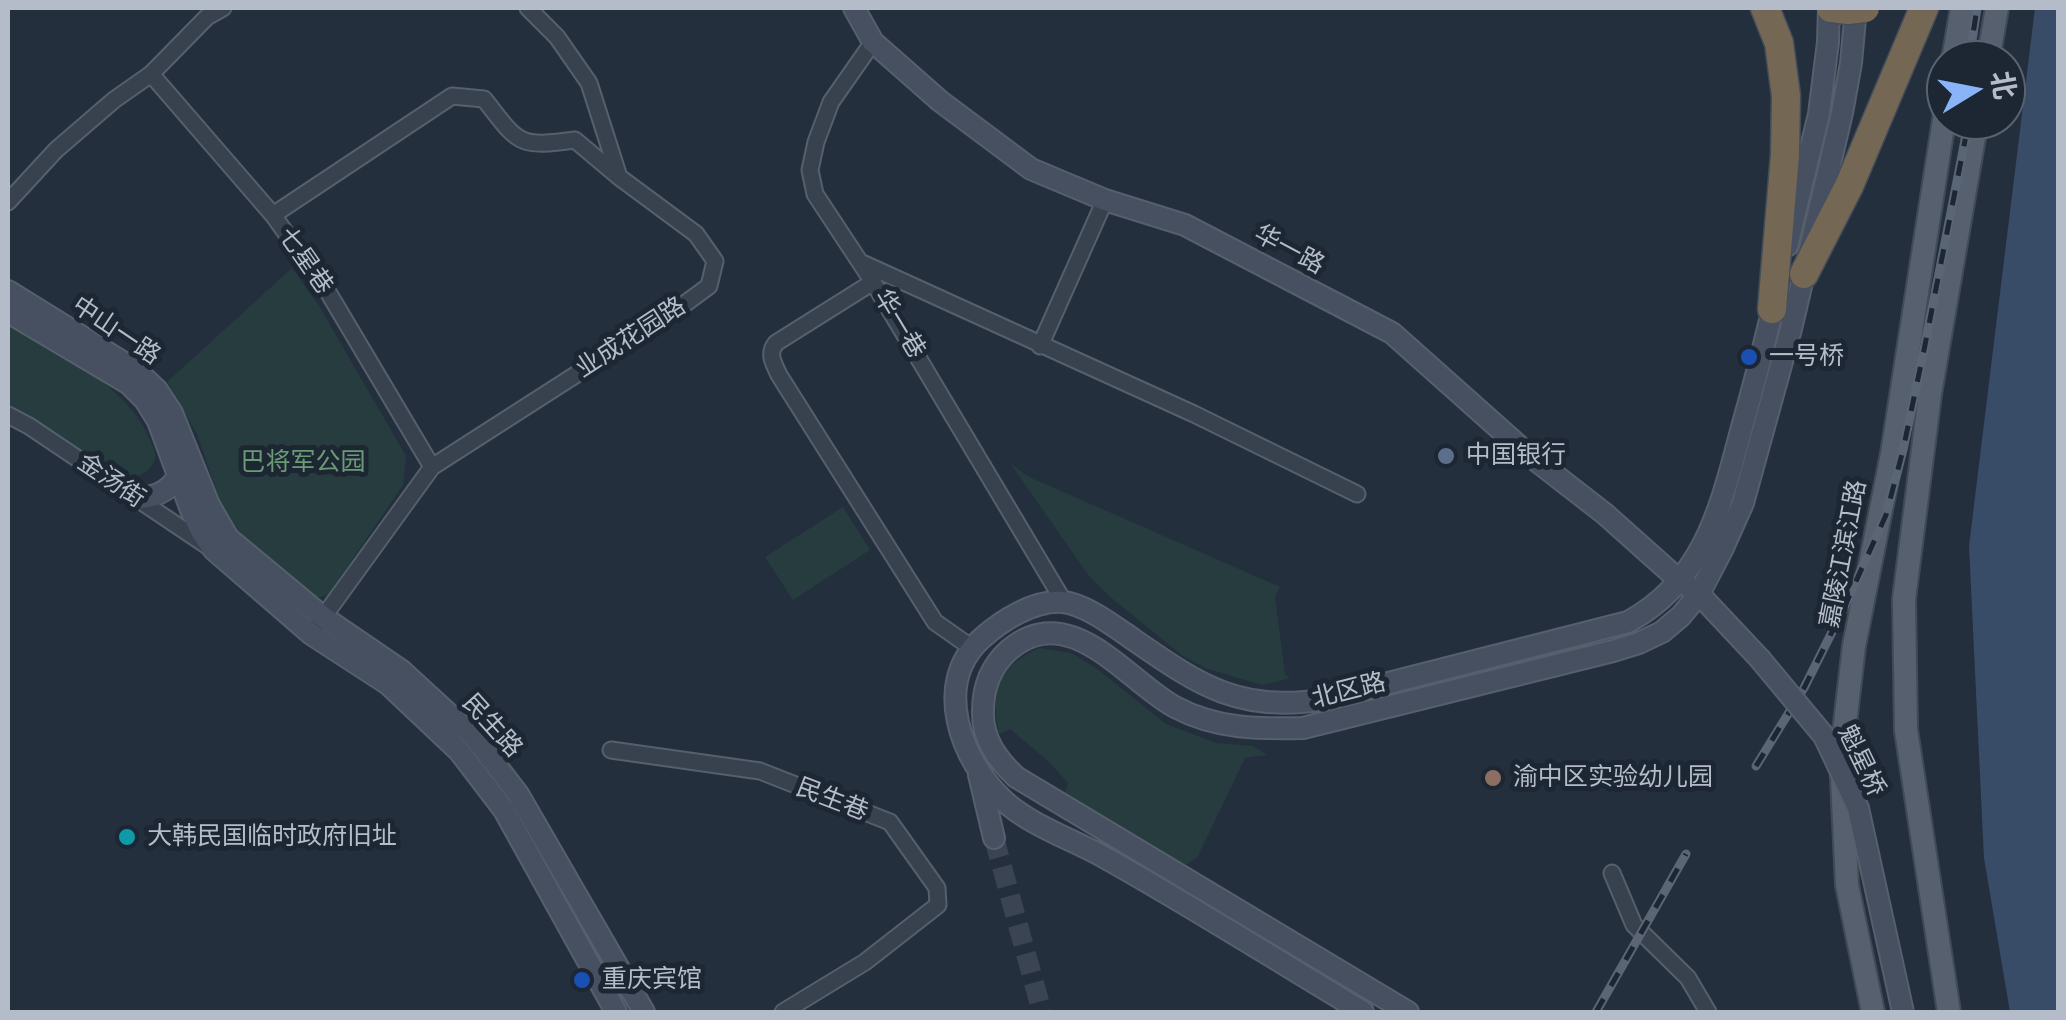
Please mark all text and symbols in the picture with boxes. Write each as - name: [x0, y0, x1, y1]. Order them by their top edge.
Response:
- north arrow: [1926, 40, 2026, 140]
- text: 北: [1983, 68, 2025, 102]
- street label: 华一路: [1249, 219, 1329, 281]
- street label: 七星巷: [271, 222, 339, 300]
- street label: 华一巷: [867, 284, 931, 364]
- street label: 中山一路: [66, 291, 166, 371]
- street label: 业成花园路: [570, 291, 692, 385]
- place label: 一号桥: [1769, 342, 1844, 372]
- marker: 一号桥: [1738, 346, 1760, 368]
- place label: 中国银行: [1466, 441, 1566, 471]
- marker: 中国银行: [1435, 445, 1457, 467]
- street label: 金汤街: [72, 448, 150, 514]
- park label: 巴将军公园: [241, 448, 365, 478]
- street label: 嘉陵江滨江路: [1815, 478, 1873, 630]
- street label: 北区路: [1309, 667, 1389, 715]
- street label: 民生路: [456, 688, 528, 764]
- street label: 魁星桥: [1831, 721, 1891, 801]
- place label: 渝中区实验幼儿园: [1513, 763, 1713, 793]
- marker: 渝中区实验幼儿园: [1482, 767, 1504, 789]
- street label: 民生巷: [792, 773, 872, 827]
- place label: 大韩民国临时政府旧址: [147, 822, 397, 852]
- marker: 大韩民国临时政府旧址: [116, 826, 138, 848]
- place label: 重庆宾馆: [602, 965, 702, 995]
- marker: 重庆宾馆: [571, 969, 593, 991]

